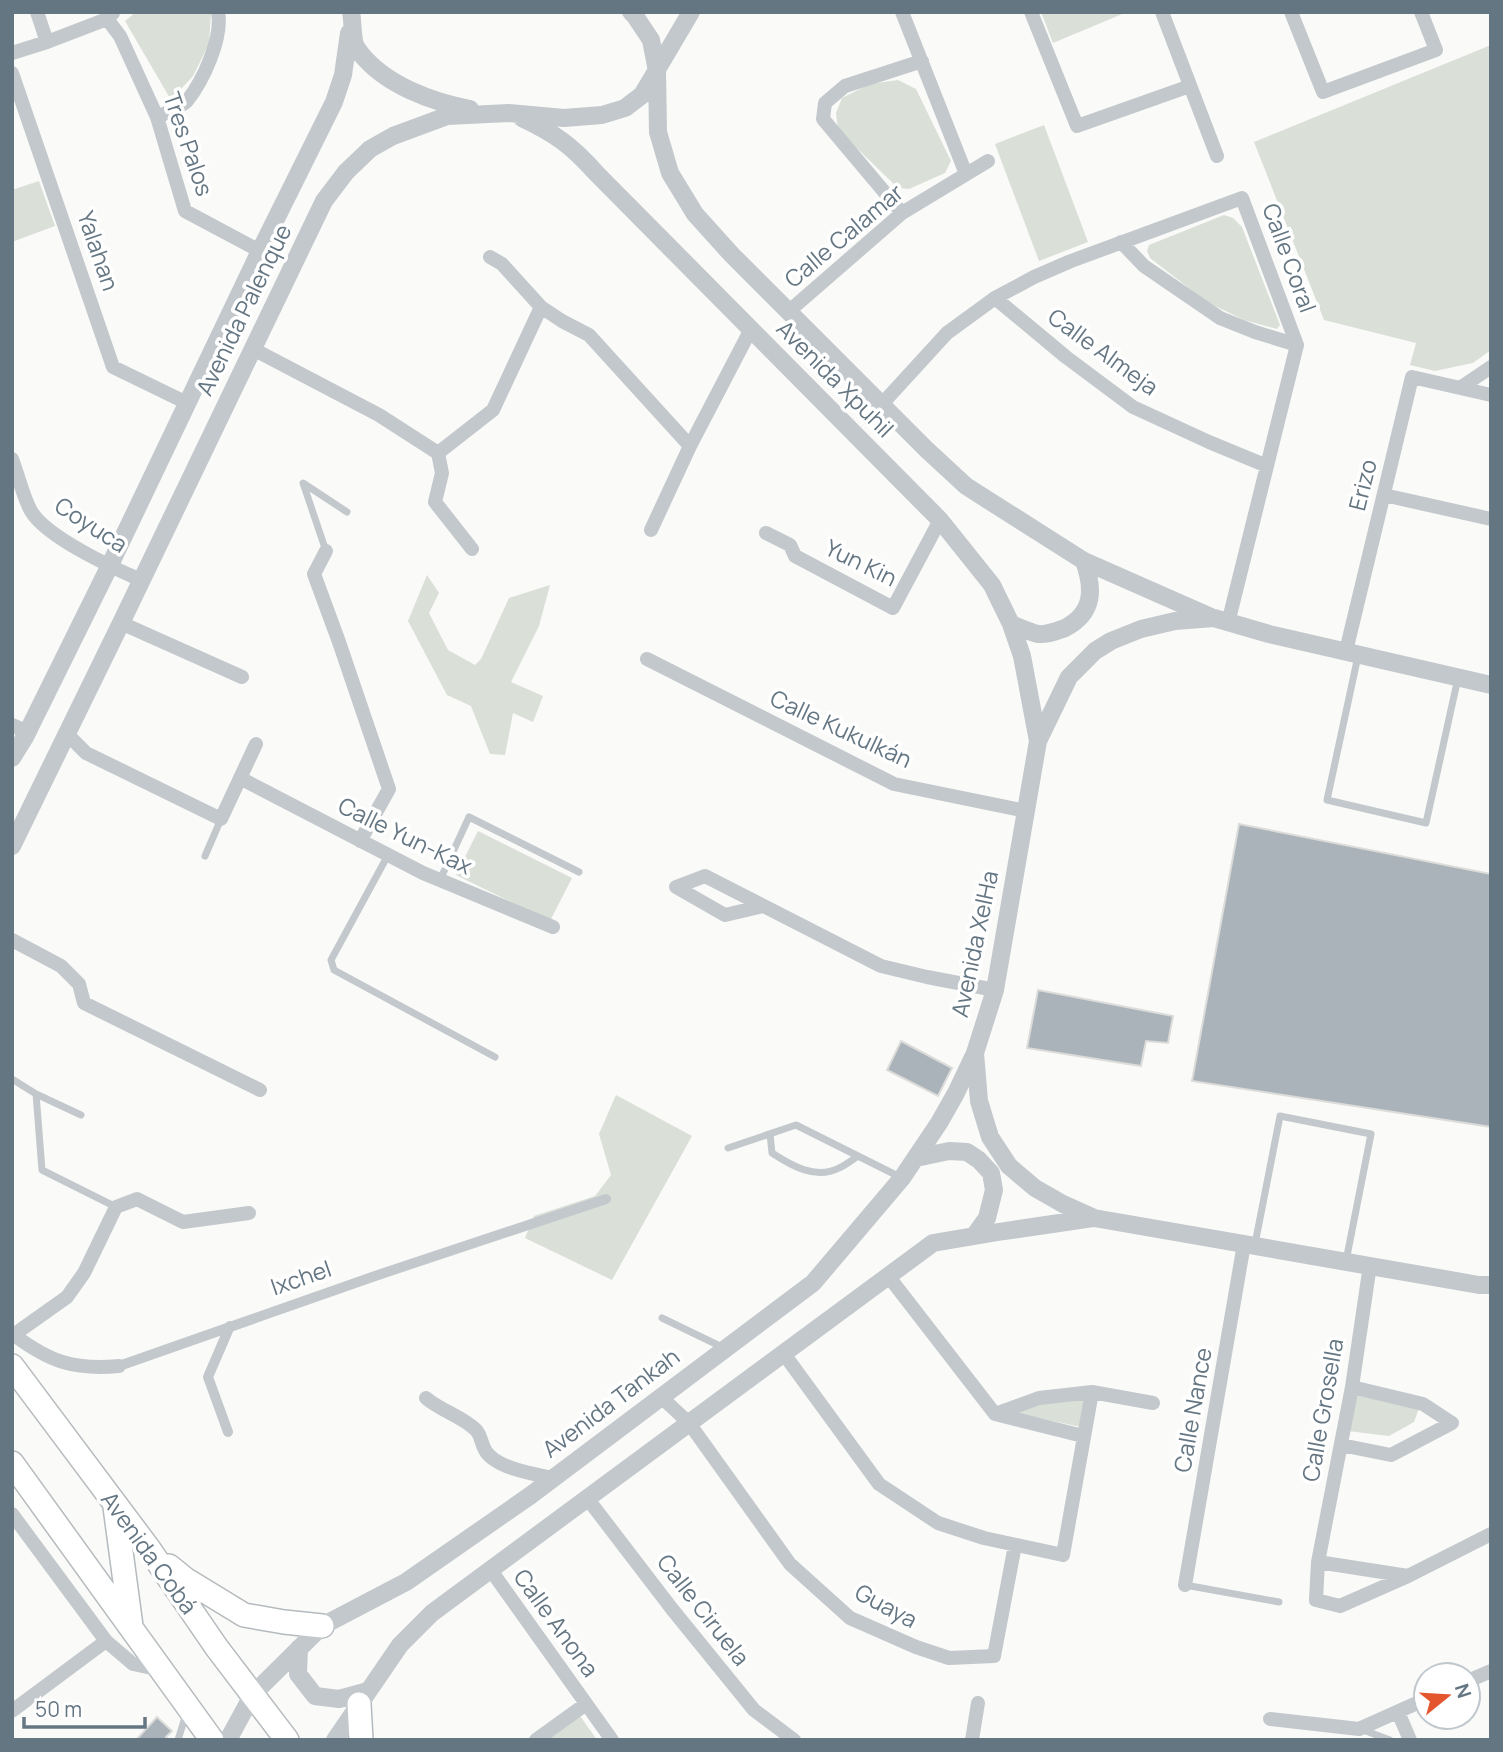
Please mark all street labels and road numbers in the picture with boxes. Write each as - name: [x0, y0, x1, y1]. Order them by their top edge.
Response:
- street label: Tres Palos: [156, 87, 222, 200]
- street label: Calle Calamar: [777, 176, 910, 294]
- street label: Calle Coral: [1255, 199, 1324, 317]
- street label: Yalahan: [70, 207, 127, 295]
- street label: Avenida Palenque: [188, 219, 298, 401]
- street label: Calle Almeja: [1042, 300, 1165, 402]
- street label: Avenida Xpuhil: [770, 313, 901, 444]
- street label: Erizo: [1340, 456, 1384, 514]
- street label: Coyuca: [49, 489, 134, 560]
- street label: Yun Kin: [820, 531, 903, 593]
- street label: Calle Kukulkán: [765, 681, 917, 775]
- street label: Calle Yun-Kax: [333, 789, 478, 881]
- street label: Avenida XelHa: [943, 868, 1005, 1020]
- street label: Ixchel: [266, 1252, 335, 1302]
- street label: Calle Grosella: [1294, 1336, 1350, 1484]
- street label: Avenida Tankah: [535, 1340, 686, 1464]
- street label: Calle Nance: [1165, 1345, 1219, 1475]
- street label: Avenida Cobá: [94, 1485, 205, 1620]
- street label: Calle Ciruela: [650, 1547, 757, 1672]
- street label: Calle Anona: [507, 1562, 607, 1683]
- street label: Guaya: [850, 1575, 923, 1635]

